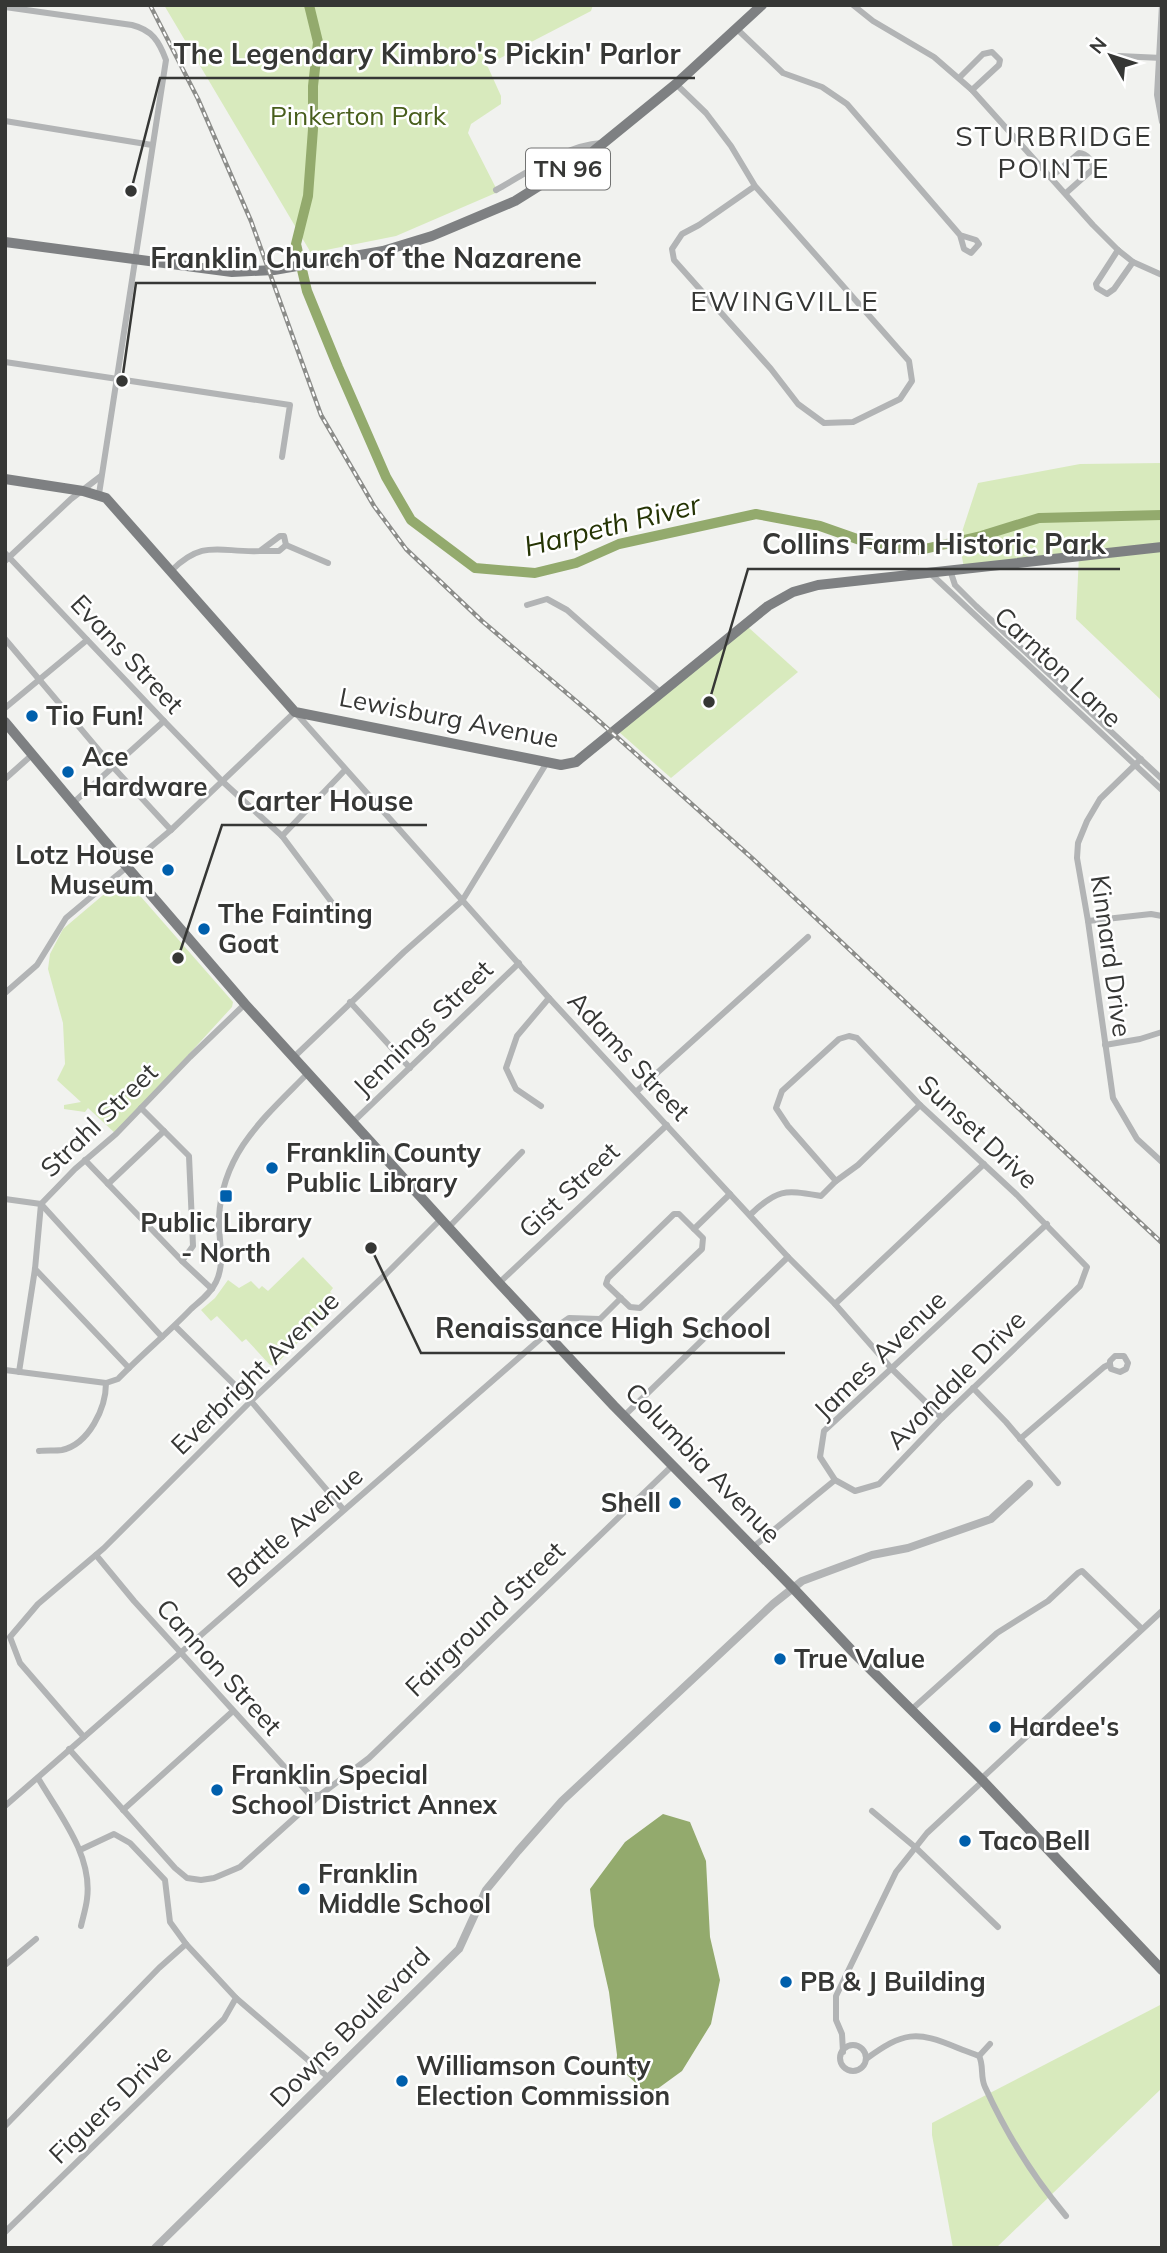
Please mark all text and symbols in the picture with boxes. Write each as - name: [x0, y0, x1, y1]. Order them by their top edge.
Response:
- north arrow: [1076, 21, 1146, 91]
- callout: The Legendary Kimbro's Pickin' Parlor: [160, 29, 695, 78]
- text: N: [1084, 32, 1112, 58]
- text: The Legendary Kimbro's Pickin' Parlor: [174, 36, 681, 71]
- park label: Pinkerton Park: [270, 99, 447, 132]
- district label: STURBRIDGE POINTE: [955, 118, 1153, 185]
- road number: TN 96: [526, 148, 610, 190]
- callout: Franklin Church of the Nazarene: [136, 234, 596, 283]
- text: Franklin Church of the Nazarene: [150, 240, 582, 275]
- district label: EWINGVILLE: [690, 283, 880, 318]
- water label: Harpeth River: [520, 485, 705, 563]
- callout: Collins Farm Historic Park: [748, 520, 1120, 569]
- text: Collins Farm Historic Park: [762, 526, 1106, 561]
- street label: Evans Street: [64, 587, 191, 720]
- street label: Carnton Lane: [988, 599, 1129, 734]
- street label: Lewisburg Avenue: [337, 680, 562, 755]
- place label: Tio Fun!: [46, 699, 144, 732]
- marker: Tio Fun!: [24, 708, 40, 724]
- place label: Ace Hardware: [82, 740, 207, 803]
- marker: Ace Hardware: [60, 764, 76, 780]
- callout: Carter House: [222, 776, 427, 825]
- text: Carter House: [237, 783, 413, 818]
- place label: Lotz House Museum: [15, 838, 154, 901]
- marker: Lotz House Museum: [160, 862, 176, 878]
- street label: Kinnard Drive: [1084, 873, 1139, 1039]
- place label: The Fainting Goat: [218, 897, 373, 960]
- marker: The Fainting Goat: [196, 921, 212, 937]
- street label: Jennings Street: [346, 953, 500, 1103]
- street label: Adams Street: [561, 984, 698, 1127]
- street label: Strahl Street: [33, 1056, 164, 1184]
- street label: Sunset Drive: [911, 1068, 1045, 1196]
- street label: Gist Street: [511, 1135, 626, 1245]
- place label: Franklin County Public Library: [286, 1136, 482, 1199]
- marker: Franklin County Public Library: [264, 1160, 280, 1176]
- marker: Public Library - North: [218, 1188, 234, 1204]
- place label: Public Library - North: [140, 1206, 313, 1269]
- street label: James Avenue: [807, 1283, 953, 1426]
- street label: Everbright Avenue: [164, 1284, 346, 1461]
- street label: Avondale Drive: [879, 1303, 1032, 1456]
- callout: Renaissance High School: [421, 1304, 785, 1353]
- text: Renaissance High School: [435, 1310, 771, 1345]
- street label: Columbia Avenue: [618, 1375, 788, 1550]
- street label: Battle Avenue: [220, 1459, 369, 1594]
- place label: Shell: [601, 1486, 661, 1519]
- marker: Shell: [667, 1495, 683, 1511]
- street label: Fairground Street: [398, 1534, 571, 1703]
- street label: Cannon Street: [149, 1592, 289, 1742]
- place label: True Value: [794, 1642, 925, 1675]
- marker: True Value: [772, 1651, 788, 1667]
- place label: Hardee's: [1009, 1710, 1119, 1743]
- marker: Hardee's: [987, 1719, 1003, 1735]
- place label: Franklin Special School District Annex: [231, 1758, 498, 1821]
- marker: Franklin Special School District Annex: [209, 1782, 225, 1798]
- place label: Taco Bell: [979, 1824, 1090, 1857]
- marker: Taco Bell: [957, 1833, 973, 1849]
- place label: Franklin Middle School: [318, 1857, 491, 1920]
- marker: Franklin Middle School: [296, 1881, 312, 1897]
- street label: Downs Boulevard: [263, 1940, 437, 2114]
- place label: PB & J Building: [800, 1965, 986, 1998]
- marker: PB & J Building: [778, 1974, 794, 1990]
- street label: Figuers Drive: [42, 2037, 178, 2170]
- place label: Williamson County Election Commission: [416, 2049, 670, 2112]
- marker: Williamson County Election Commission: [394, 2073, 410, 2089]

